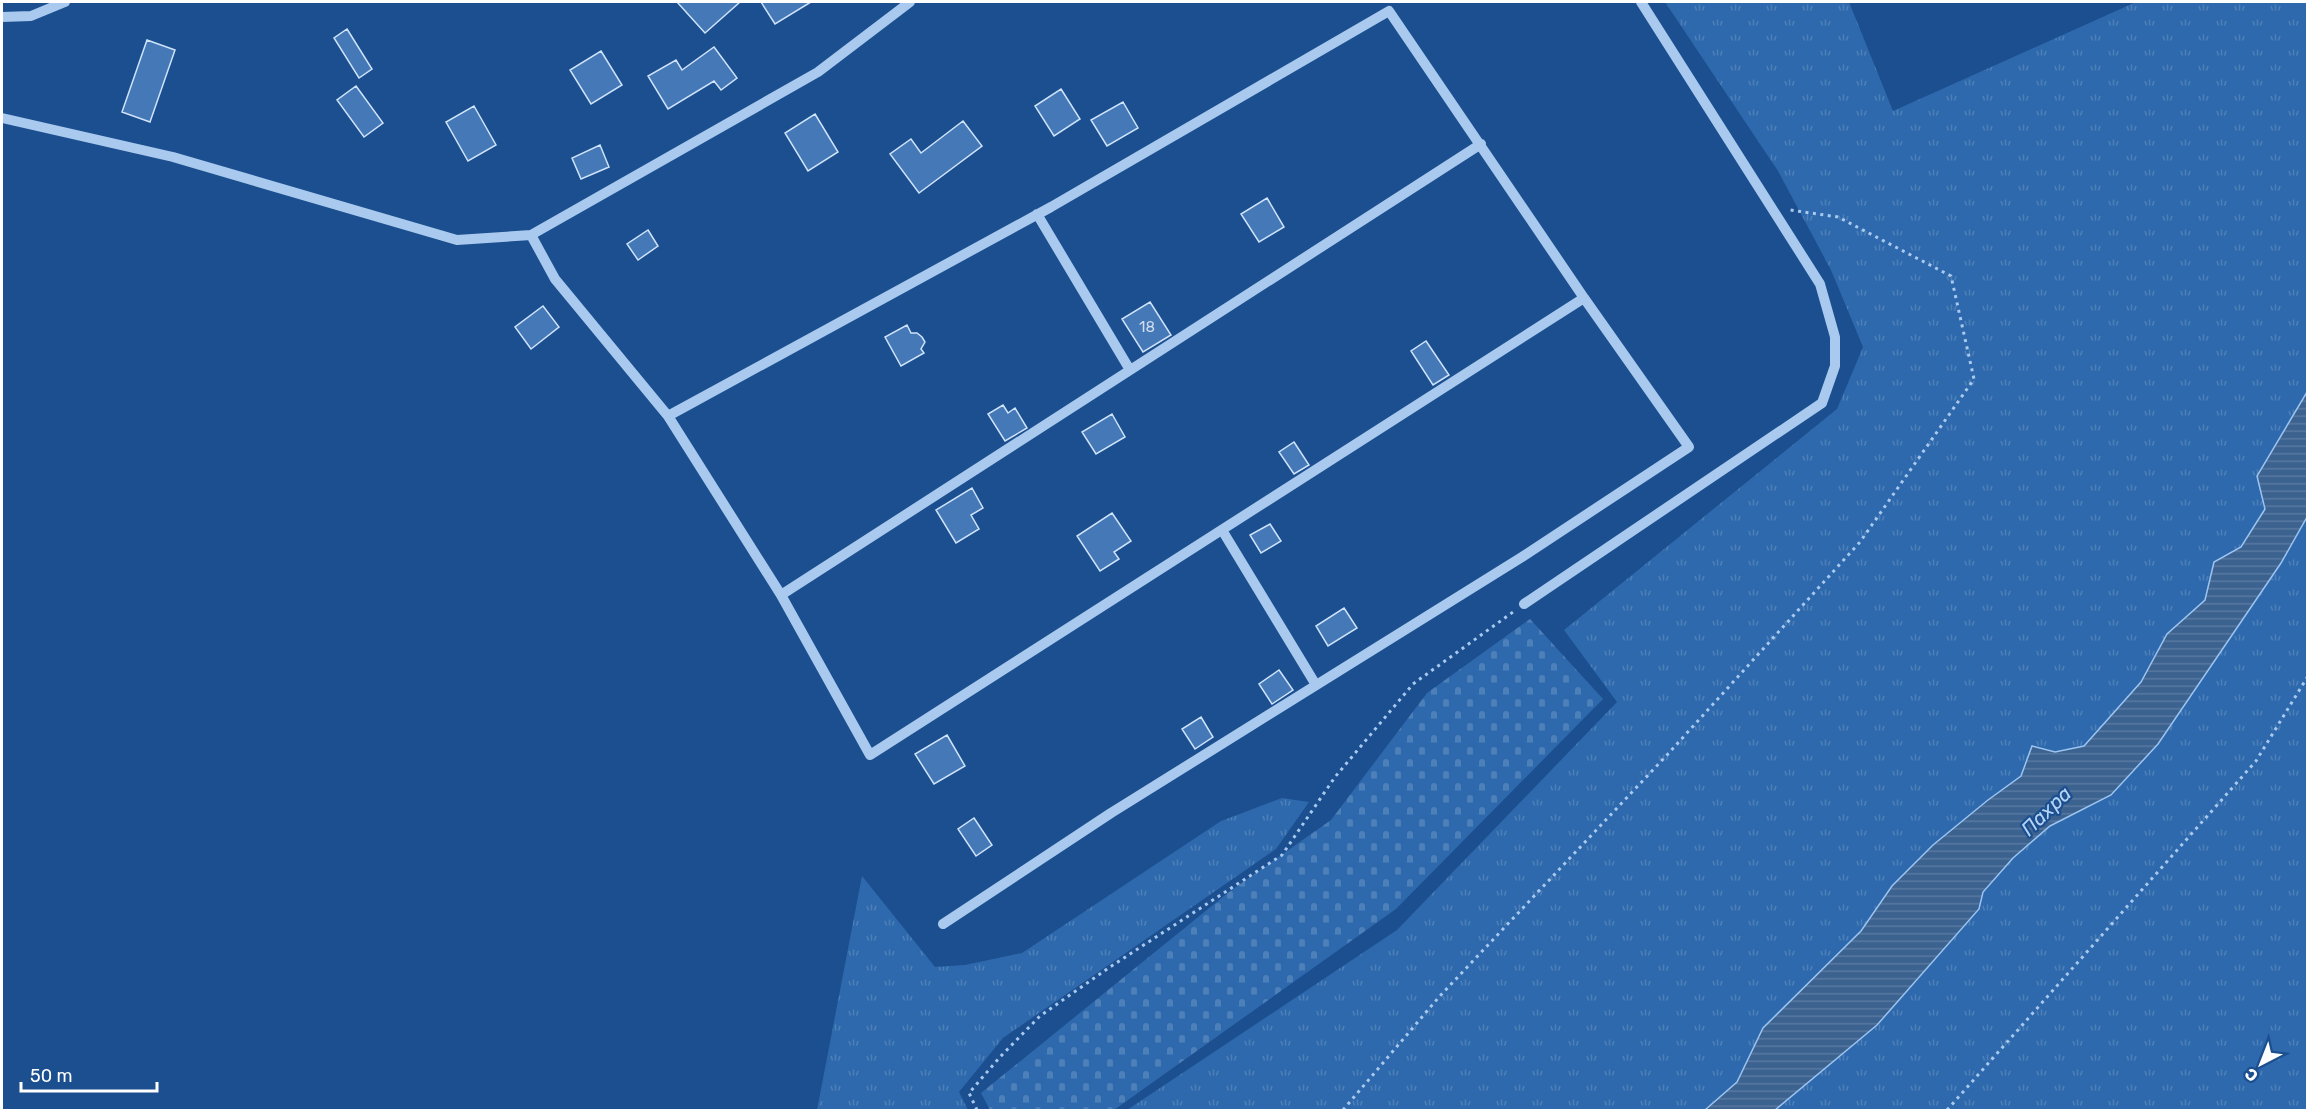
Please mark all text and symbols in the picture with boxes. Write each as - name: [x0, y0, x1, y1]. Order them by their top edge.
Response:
- house number: 18: [1139, 318, 1155, 336]
- water label: Пахра: [2016, 781, 2076, 841]
- north arrow: [2231, 1034, 2291, 1094]
- scale bar: [21, 1055, 158, 1093]
- text: С: [2241, 1064, 2262, 1086]
- text: 50 m: [30, 1065, 73, 1087]

